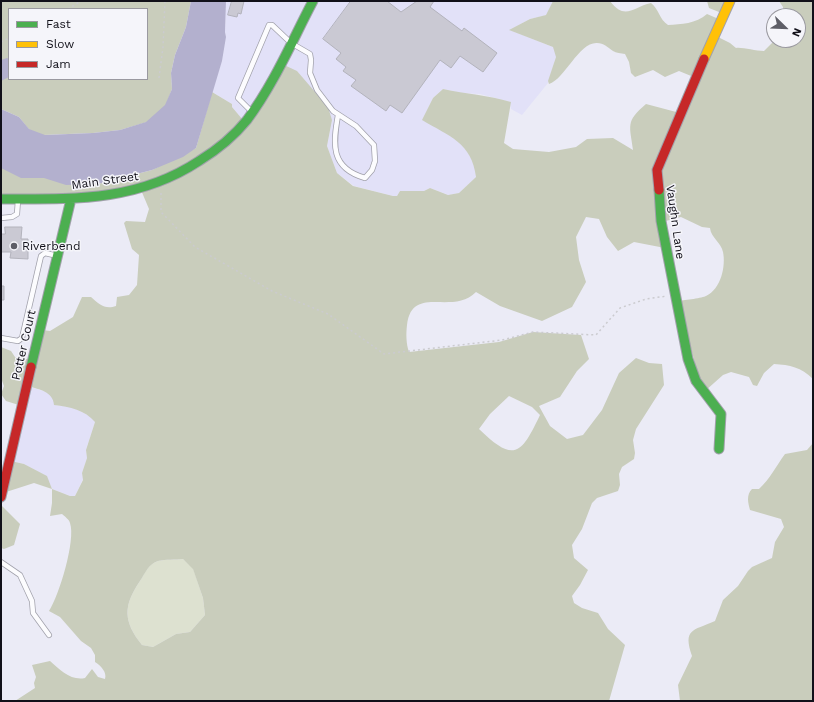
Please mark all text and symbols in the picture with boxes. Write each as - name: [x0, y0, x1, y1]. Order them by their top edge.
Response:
- legend: [8, 8, 148, 80]
- north arrow: [766, 8, 806, 48]
- text: Fast: [46, 17, 71, 31]
- text: N: [789, 26, 804, 39]
- text: Slow: [46, 37, 74, 51]
- text: Jam: [46, 57, 71, 71]
- street label: Main Street: [70, 169, 140, 193]
- street label: Vaughn Lane: [663, 184, 687, 260]
- place label: Riverbend: [22, 239, 81, 253]
- marker: Riverbend: [9, 241, 19, 251]
- street label: Potter Court: [9, 308, 39, 382]

